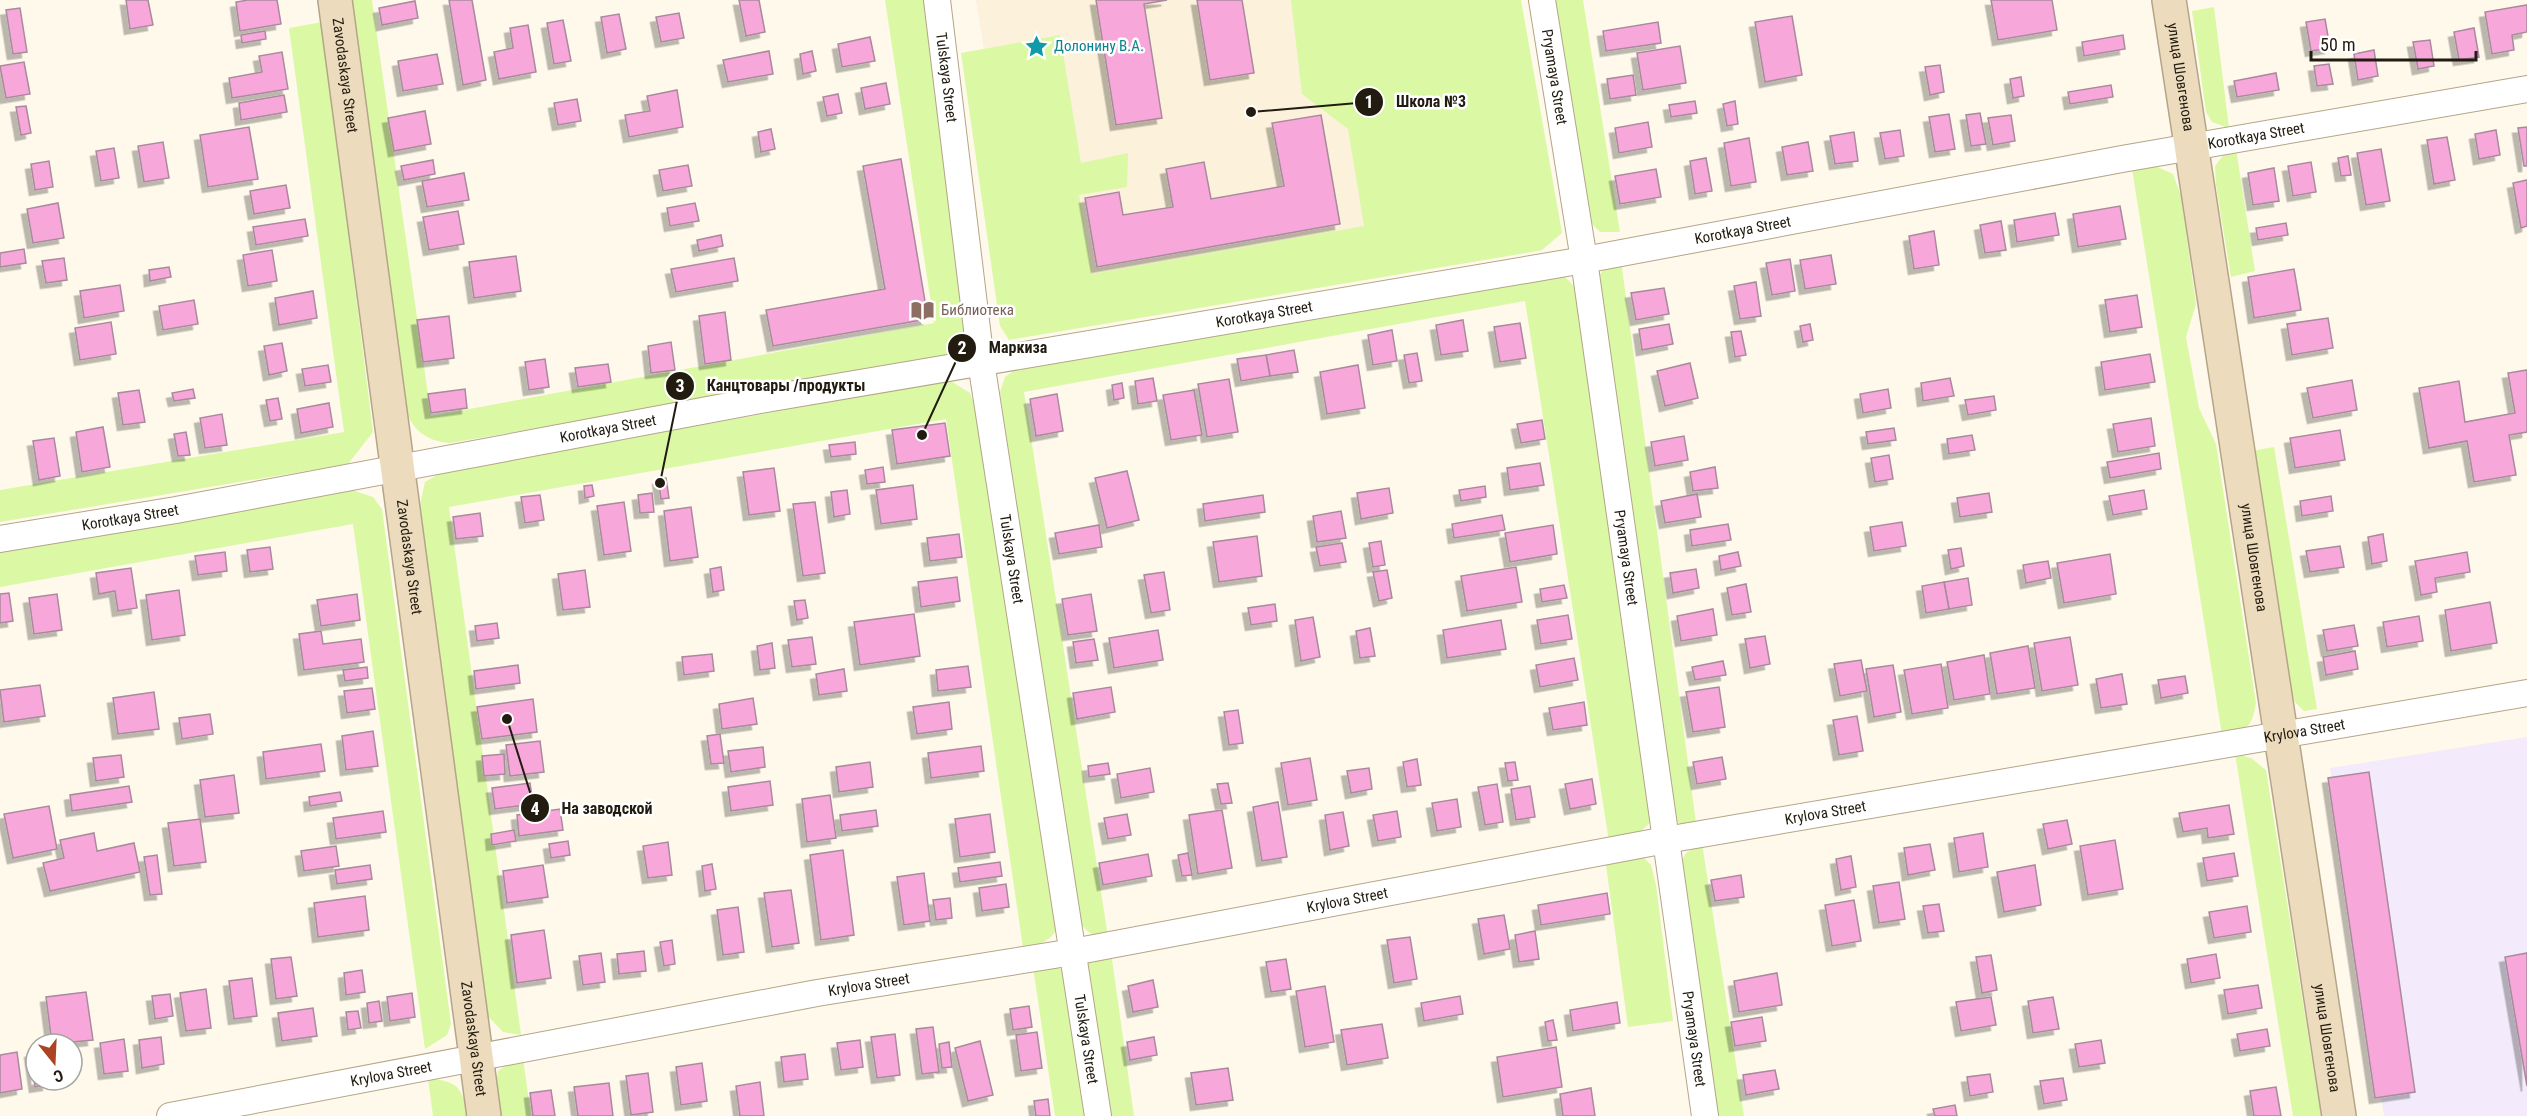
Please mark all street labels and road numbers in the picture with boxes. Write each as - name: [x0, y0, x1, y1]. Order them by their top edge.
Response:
- street label: Zavodaskaya Street: [328, 17, 362, 134]
- street label: улица Шовгенова: [2164, 22, 2198, 133]
- street label: Pryamaya Street: [1538, 28, 1571, 126]
- street label: Tulskaya Street: [932, 31, 961, 123]
- street label: Korotkaya Street: [2206, 119, 2306, 153]
- street label: Korotkaya Street: [1693, 212, 1792, 248]
- street label: Korotkaya Street: [1214, 297, 1314, 331]
- street label: Korotkaya Street: [558, 411, 658, 447]
- street label: Zavodaskaya Street: [393, 498, 426, 616]
- street label: Korotkaya Street: [81, 501, 180, 534]
- street label: улица Шовгенова: [2237, 502, 2271, 613]
- street label: Pryamaya Street: [1610, 509, 1642, 607]
- street label: Tulskaya Street: [996, 513, 1027, 605]
- street label: Krylova Street: [2262, 715, 2346, 747]
- street label: Krylova Street: [1783, 797, 1867, 829]
- street label: Krylova Street: [1305, 884, 1389, 917]
- street label: Krylova Street: [827, 969, 911, 1000]
- street label: Zavodaskaya Street: [457, 980, 490, 1098]
- street label: улица Шовгенова: [2310, 983, 2344, 1093]
- street label: Pryamaya Street: [1678, 990, 1710, 1088]
- street label: Tulskaya Street: [1070, 993, 1102, 1085]
- street label: Krylova Street: [349, 1057, 433, 1090]

